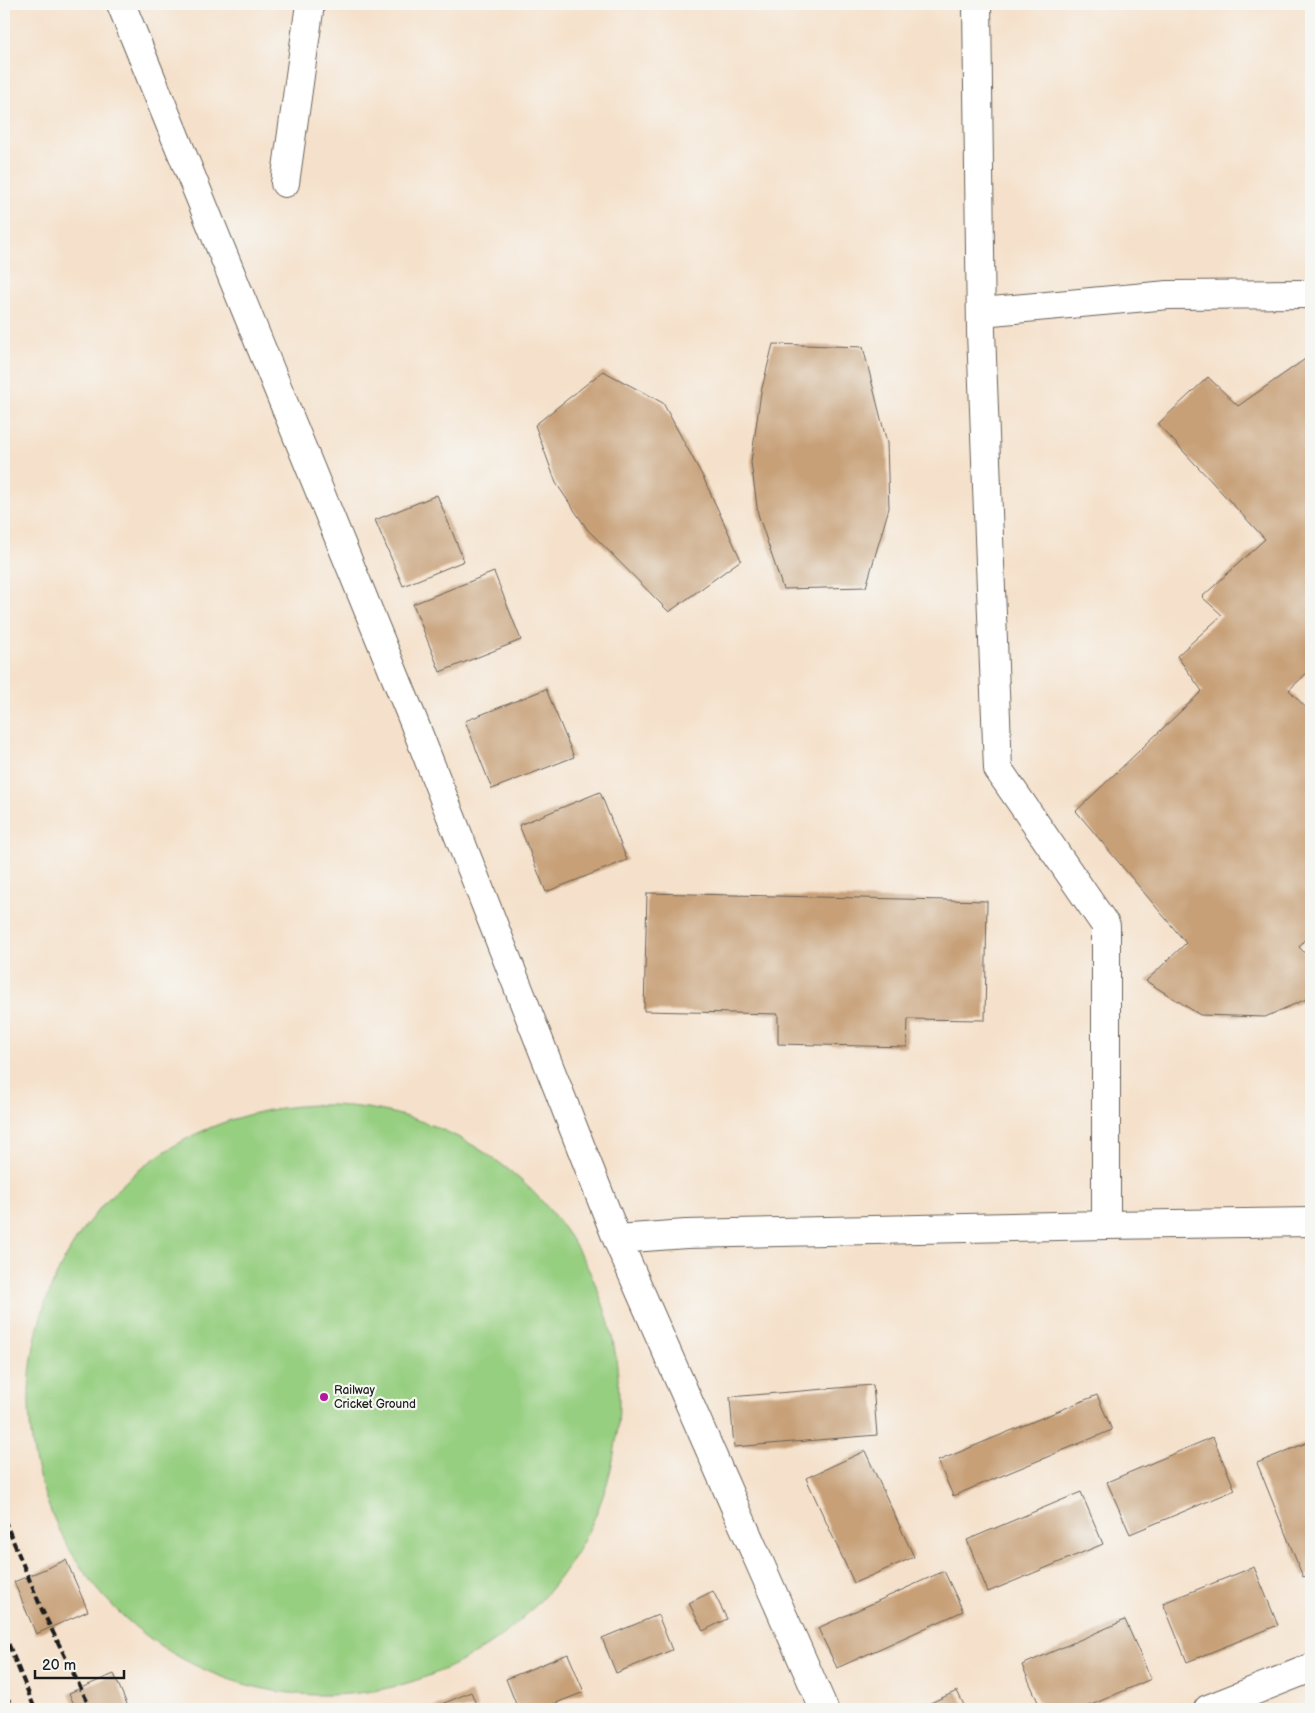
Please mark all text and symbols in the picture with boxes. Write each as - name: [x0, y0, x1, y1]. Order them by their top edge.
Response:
- place label: Railway Cricket Ground: [334, 1383, 416, 1412]
- marker: Railway Cricket Ground: [318, 1391, 330, 1403]
- scale bar: [35, 1648, 124, 1680]
- text: 20 m: [42, 1656, 76, 1675]

